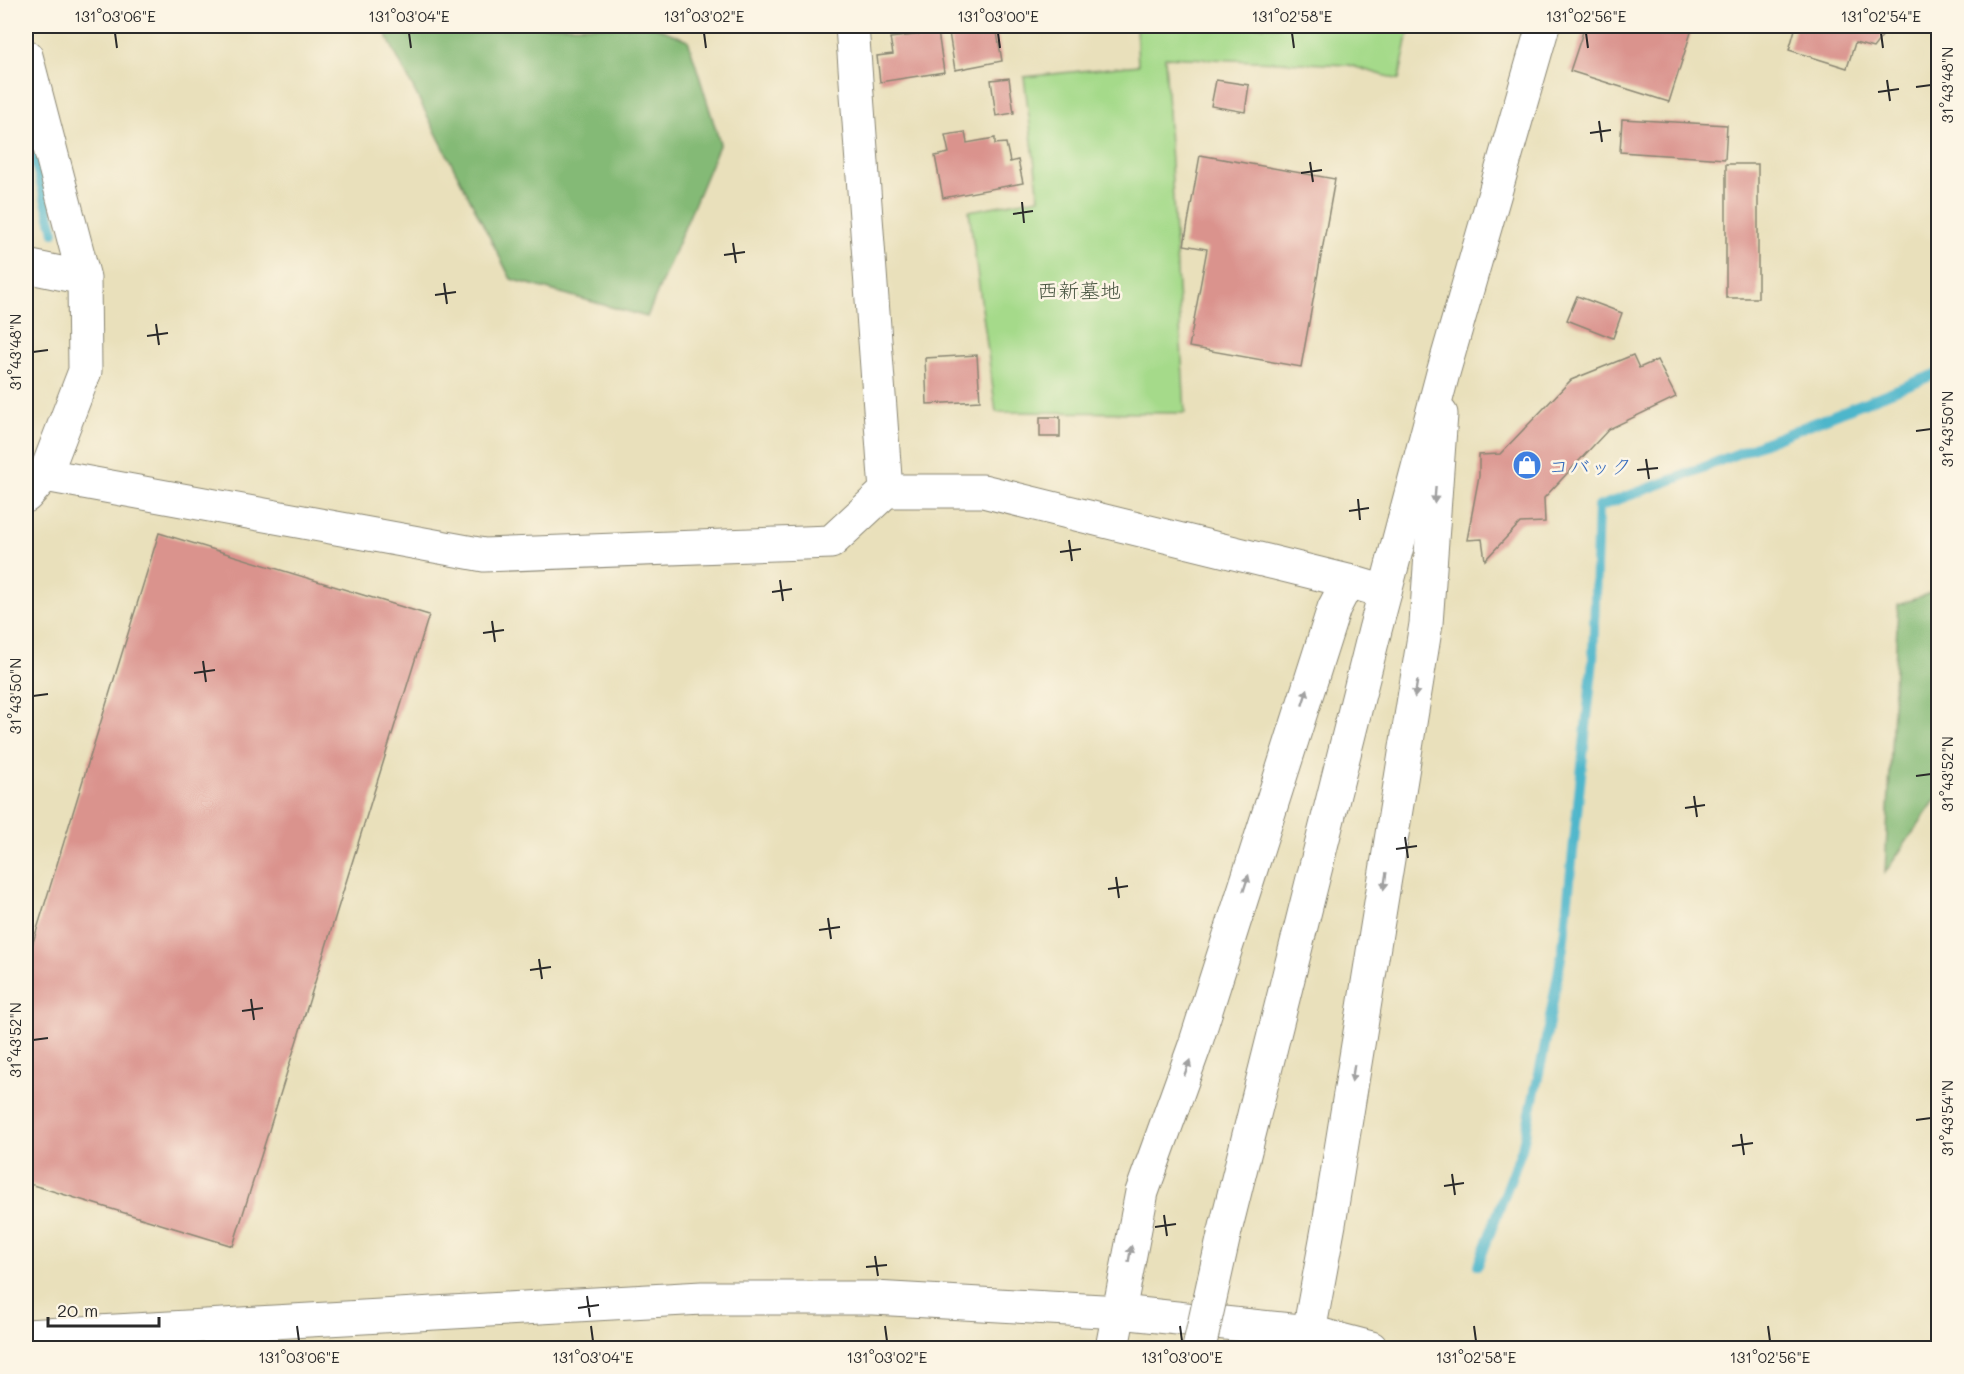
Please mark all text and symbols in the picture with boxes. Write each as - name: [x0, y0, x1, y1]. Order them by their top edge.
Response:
- text: 131°03'06"E: [74, 6, 156, 26]
- text: 131°03'04"E: [368, 6, 450, 26]
- text: 131°03'02"E: [664, 6, 745, 26]
- text: 131°03'00"E: [957, 6, 1039, 26]
- text: 131°02'58"E: [1252, 6, 1333, 26]
- text: 131°02'56"E: [1546, 6, 1627, 26]
- text: 131°02'54"E: [1841, 6, 1922, 26]
- text: 31°43'48"N: [1937, 47, 1957, 123]
- park label: 西新墓地: [1037, 276, 1121, 303]
- text: 31°43'48"N: [5, 314, 25, 390]
- text: 31°43'50"N: [1937, 391, 1957, 467]
- shop icon: コバック: [1511, 449, 1543, 481]
- place label: コバック: [1548, 452, 1632, 479]
- one-way arrow: [1430, 485, 1440, 504]
- text: 31°43'50"N: [5, 658, 25, 734]
- one-way arrow: [1411, 679, 1420, 698]
- one-way arrow: [1301, 688, 1311, 706]
- text: 31°43'52"N: [1937, 736, 1957, 812]
- one-way arrow: [1380, 872, 1389, 891]
- one-way arrow: [1242, 874, 1252, 892]
- text: 31°43'52"N: [5, 1002, 25, 1078]
- one-way arrow: [1182, 1059, 1192, 1077]
- one-way arrow: [1349, 1064, 1358, 1083]
- text: 31°43'54"N: [1937, 1080, 1957, 1156]
- one-way arrow: [1126, 1245, 1135, 1264]
- scale bar: [48, 1290, 159, 1328]
- text: 20 m: [57, 1298, 98, 1322]
- text: 131°03'06"E: [258, 1347, 340, 1367]
- text: 131°03'04"E: [552, 1347, 634, 1367]
- text: 131°03'02"E: [847, 1347, 928, 1367]
- text: 131°03'00"E: [1141, 1347, 1223, 1367]
- text: 131°02'58"E: [1436, 1347, 1517, 1367]
- text: 131°02'56"E: [1730, 1347, 1811, 1367]

